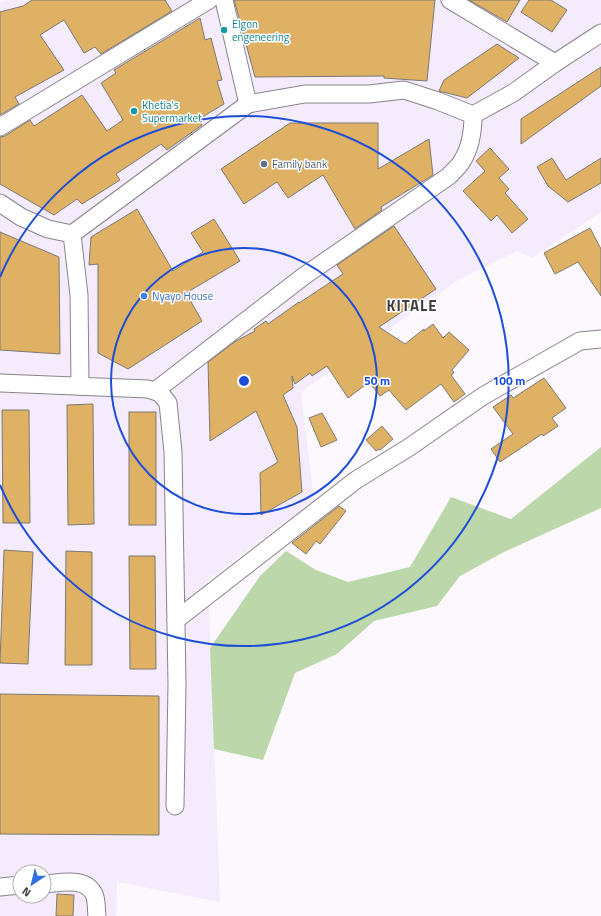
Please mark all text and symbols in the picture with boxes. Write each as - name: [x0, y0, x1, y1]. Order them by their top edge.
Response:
- place label: Elgon engeneering: [232, 16, 290, 45]
- marker: Elgon engeneering: [219, 25, 229, 35]
- place label: Khetia's Supermarket: [142, 97, 202, 126]
- marker: Khetia's Supermarket: [129, 106, 139, 116]
- place label: Family bank: [272, 156, 328, 172]
- marker: Family bank: [259, 159, 269, 169]
- place label: Nyayo House: [152, 288, 214, 304]
- marker: Nyayo House: [139, 291, 149, 301]
- district label: KITALE: [387, 294, 437, 317]
- text: 50 m: [364, 371, 390, 390]
- text: 100 m: [493, 371, 525, 390]
- centre of rings: [237, 374, 251, 388]
- north arrow: [12, 864, 52, 904]
- text: N: [19, 883, 34, 901]

